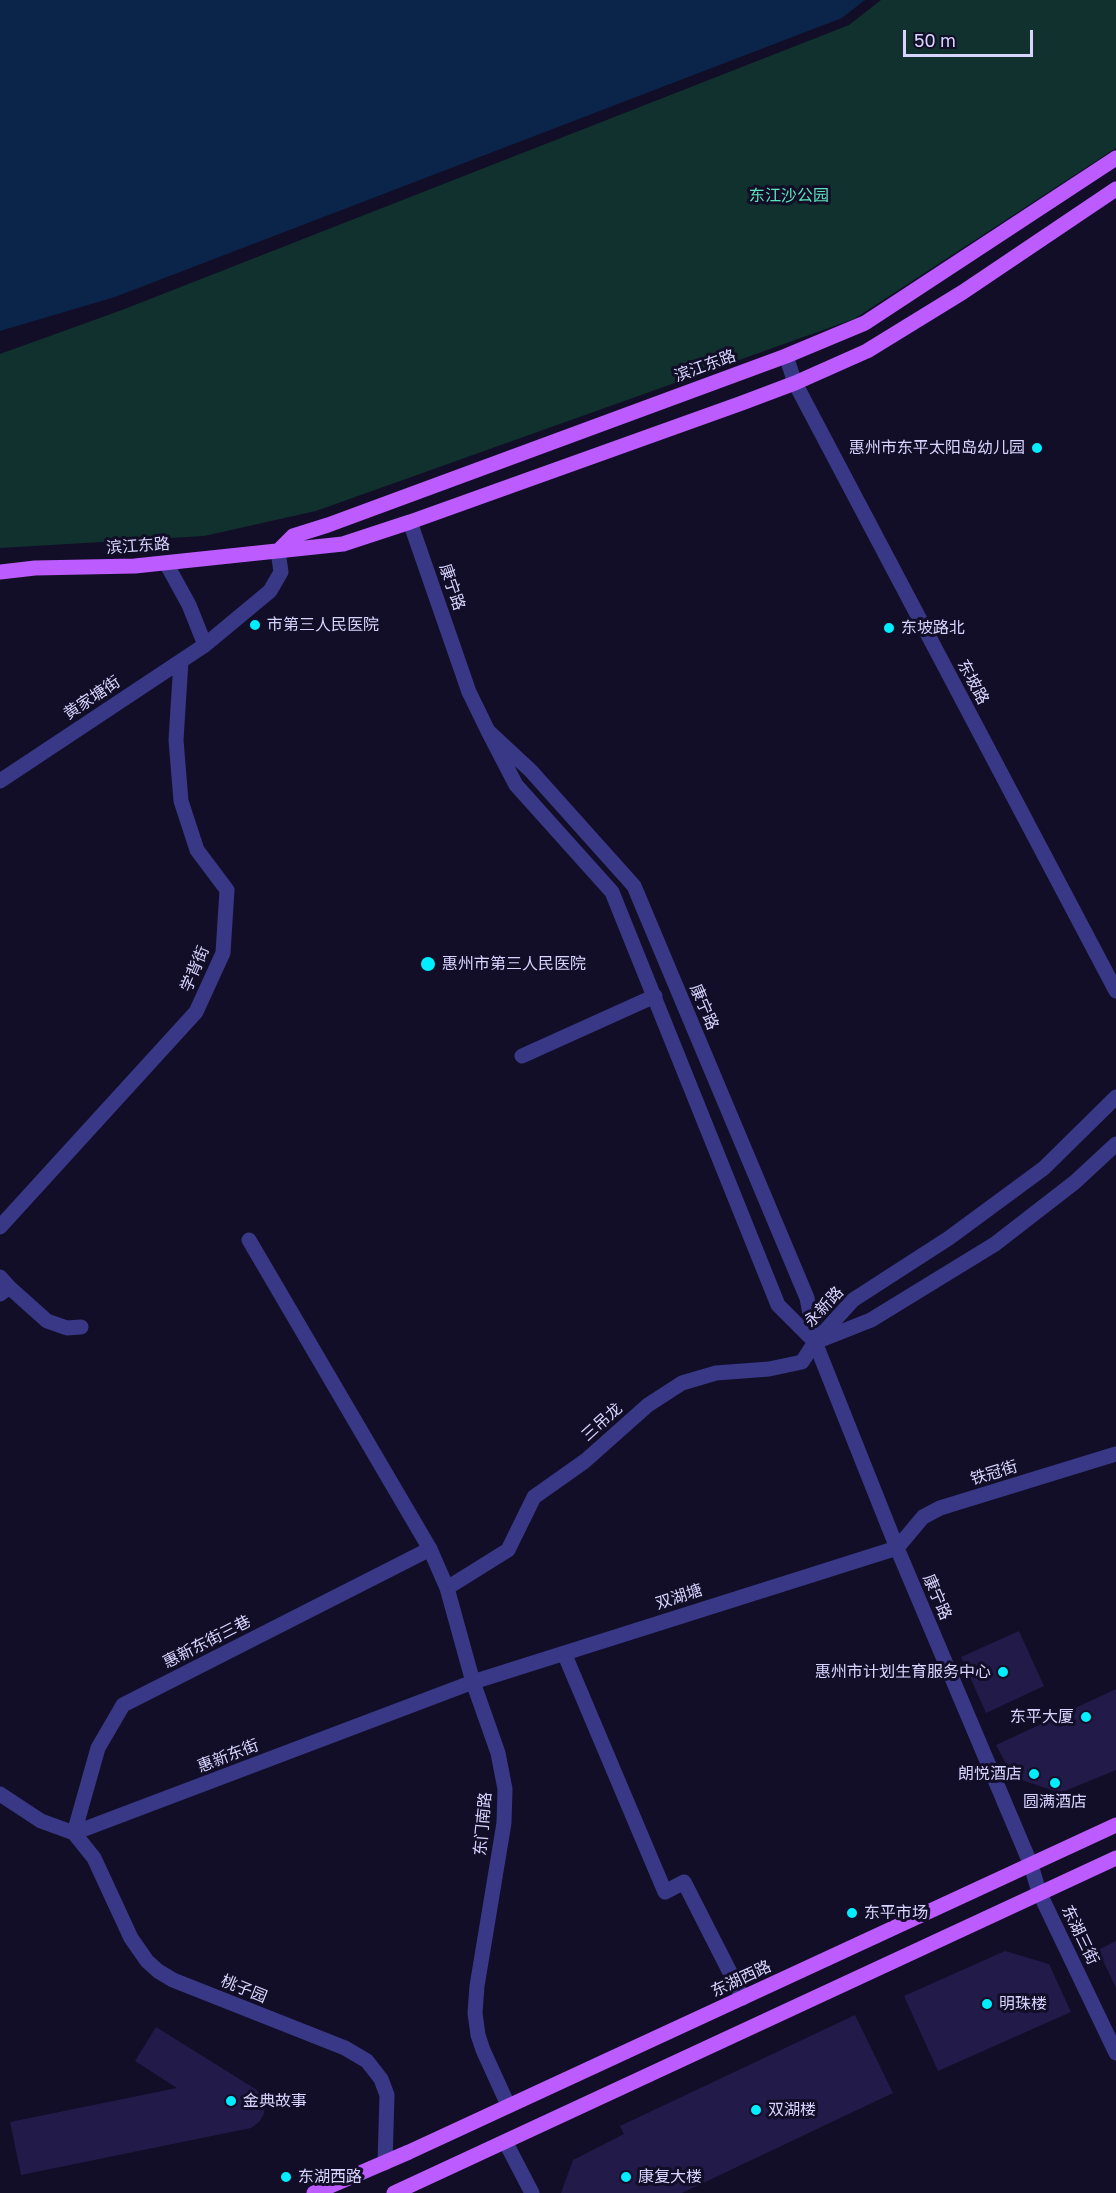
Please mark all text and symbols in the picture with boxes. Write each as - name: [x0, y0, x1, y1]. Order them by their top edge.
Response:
- scale bar: [906, 18, 1036, 56]
- text: 50 m: [914, 29, 956, 51]
- park label: 东江沙公园: [749, 186, 829, 206]
- street label: 滨江东路: [672, 346, 738, 386]
- place label: 惠州市东平太阳岛幼儿园: [849, 438, 1025, 458]
- marker: 惠州市东平太阳岛幼儿园: [1030, 441, 1044, 455]
- street label: 滨江东路: [105, 534, 171, 558]
- street label: 康宁路: [435, 561, 469, 613]
- place label: 市第三人民医院: [267, 615, 379, 635]
- marker: 市第三人民医院: [248, 618, 262, 632]
- place label: 东坡路北: [901, 618, 965, 638]
- marker: 东坡路北: [882, 621, 896, 635]
- street label: 东坡路: [953, 656, 993, 708]
- street label: 黄家塘街: [60, 672, 124, 724]
- street label: 学背街: [177, 943, 213, 995]
- place label: 惠州市第三人民医院: [442, 954, 586, 974]
- marker: 惠州市第三人民医院: [419, 955, 437, 973]
- street label: 康宁路: [686, 981, 722, 1033]
- street label: 永新路: [801, 1283, 847, 1331]
- street label: 三吊龙: [578, 1399, 626, 1445]
- street label: 铁冠街: [968, 1457, 1020, 1489]
- street label: 康宁路: [919, 1571, 955, 1623]
- street label: 双湖塘: [653, 1580, 705, 1614]
- street label: 惠新东街三巷: [160, 1612, 254, 1672]
- place label: 惠州市计划生育服务中心: [815, 1662, 991, 1682]
- marker: 惠州市计划生育服务中心: [996, 1665, 1010, 1679]
- place label: 东平大厦: [1010, 1707, 1074, 1727]
- marker: 东平大厦: [1079, 1710, 1093, 1724]
- street label: 惠新东街: [195, 1736, 261, 1776]
- place label: 朗悦酒店: [958, 1764, 1022, 1784]
- marker: 朗悦酒店: [1027, 1767, 1041, 1781]
- marker: 圆满酒店: [1048, 1776, 1062, 1790]
- street label: 东门南路: [471, 1791, 495, 1857]
- place label: 圆满酒店: [1023, 1792, 1087, 1812]
- street label: 东湖三街: [1057, 1902, 1103, 1968]
- place label: 东平市场: [864, 1903, 928, 1923]
- marker: 东平市场: [845, 1906, 859, 1920]
- street label: 东湖西路: [708, 1957, 774, 2001]
- street label: 桃子园: [218, 1971, 270, 2007]
- place label: 明珠楼: [999, 1994, 1047, 2014]
- marker: 明珠楼: [980, 1997, 994, 2011]
- place label: 金典故事: [243, 2091, 307, 2111]
- marker: 金典故事: [224, 2094, 238, 2108]
- place label: 双湖楼: [768, 2100, 816, 2120]
- marker: 双湖楼: [749, 2103, 763, 2117]
- place label: 东湖西路: [298, 2167, 362, 2187]
- place label: 康复大楼: [638, 2167, 702, 2187]
- marker: 东湖西路: [279, 2170, 293, 2184]
- marker: 康复大楼: [619, 2170, 633, 2184]

